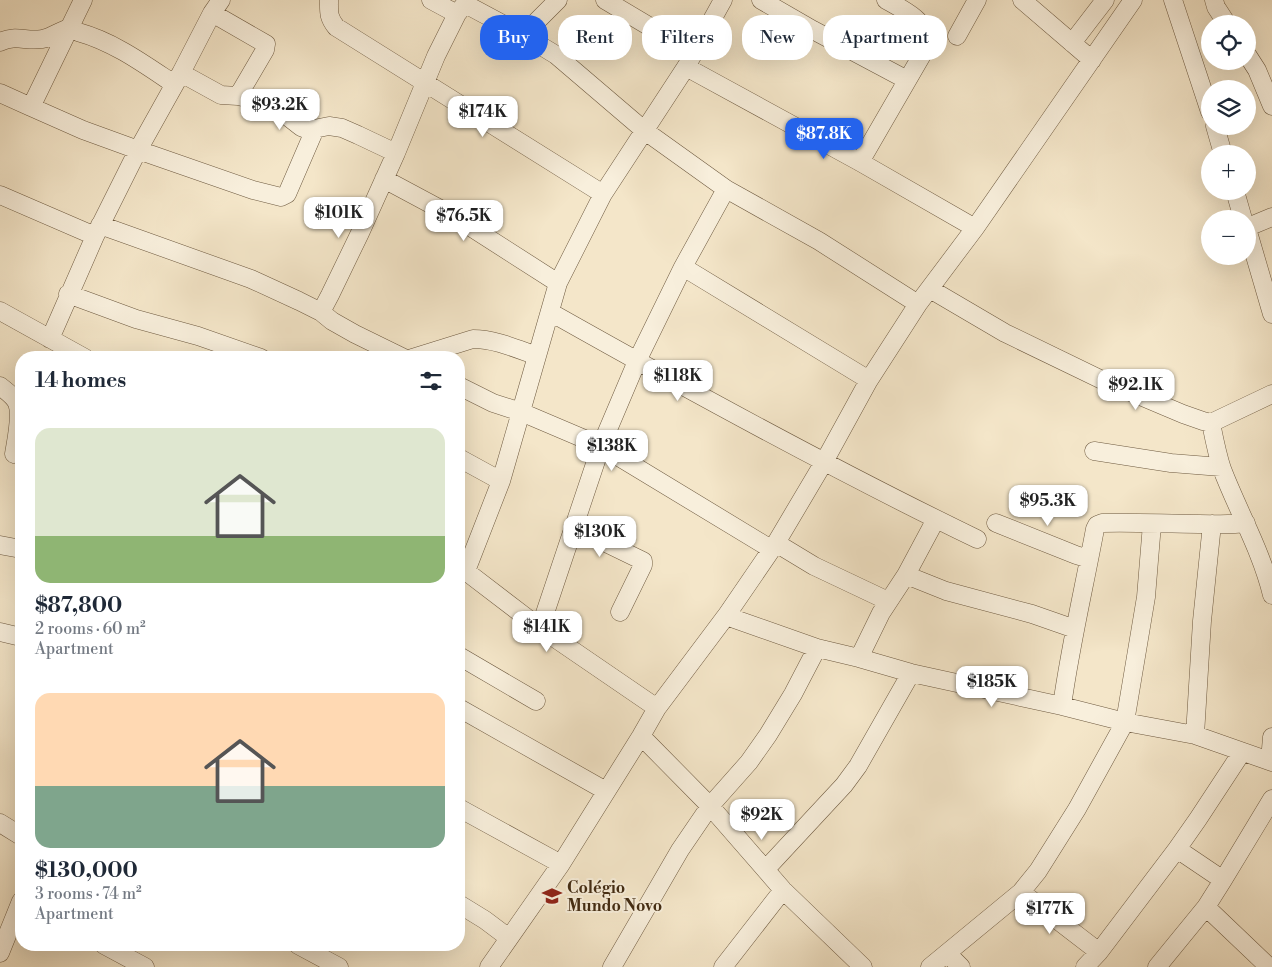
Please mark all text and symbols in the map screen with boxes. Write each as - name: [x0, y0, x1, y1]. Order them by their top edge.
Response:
- chip: Buy: [480, 15, 548, 60]
- chip: Rent: [558, 15, 632, 60]
- chip: Filters: [642, 15, 732, 60]
- chip: New: [742, 15, 813, 60]
- chip: Apartment: [823, 15, 947, 60]
- map controls: [1201, 15, 1256, 265]
- button: locate: [1201, 15, 1256, 70]
- button: layers: [1201, 80, 1256, 135]
- pin: $93.2K: [239, 88, 321, 131]
- text: $93.2K: [252, 95, 308, 115]
- pin: $174K: [448, 96, 518, 138]
- text: $174K: [459, 102, 507, 122]
- pin: $87.8K: [783, 118, 865, 160]
- text: $87.8K: [796, 124, 852, 144]
- button: +: [1201, 145, 1256, 200]
- pin: $101K: [304, 196, 374, 239]
- pin: $76.5K: [423, 200, 505, 242]
- text: $101K: [315, 203, 363, 223]
- text: $76.5K: [436, 206, 492, 226]
- button: −: [1201, 210, 1256, 265]
- pin: $118K: [643, 360, 713, 402]
- text: $118K: [654, 366, 702, 386]
- icon: filters: [417, 367, 445, 395]
- text: 14 homes: [35, 368, 126, 394]
- pin: $92.1K: [1095, 368, 1177, 411]
- text: $92.1K: [1109, 375, 1163, 395]
- pin: $138K: [577, 430, 647, 472]
- text: $138K: [587, 436, 637, 456]
- icon: home: [195, 461, 285, 551]
- pin: $95.3K: [1007, 484, 1089, 527]
- text: $95.3K: [1020, 491, 1076, 511]
- pin: $130K: [565, 516, 635, 558]
- text: $130K: [574, 522, 626, 542]
- text: $87,800: [35, 593, 122, 619]
- pin: $141K: [512, 610, 582, 653]
- text: $141K: [523, 617, 571, 637]
- text: 2 rooms · 60 m²: [35, 619, 146, 639]
- text: Apartment: [35, 639, 114, 659]
- pin: $185K: [957, 666, 1027, 708]
- text: $185K: [967, 672, 1017, 692]
- icon: home: [195, 726, 285, 816]
- pin: $92K: [732, 798, 792, 841]
- text: $92K: [741, 805, 783, 825]
- text: $130,000: [35, 858, 138, 884]
- place label: Colégio Mundo Novo: [567, 878, 662, 916]
- text: 3 rooms · 74 m²: [35, 884, 142, 904]
- school or university icon: Colégio Mundo Novo: [541, 885, 563, 907]
- pin: $177K: [1015, 892, 1085, 935]
- text: $177K: [1026, 899, 1074, 919]
- text: Apartment: [35, 904, 114, 924]

